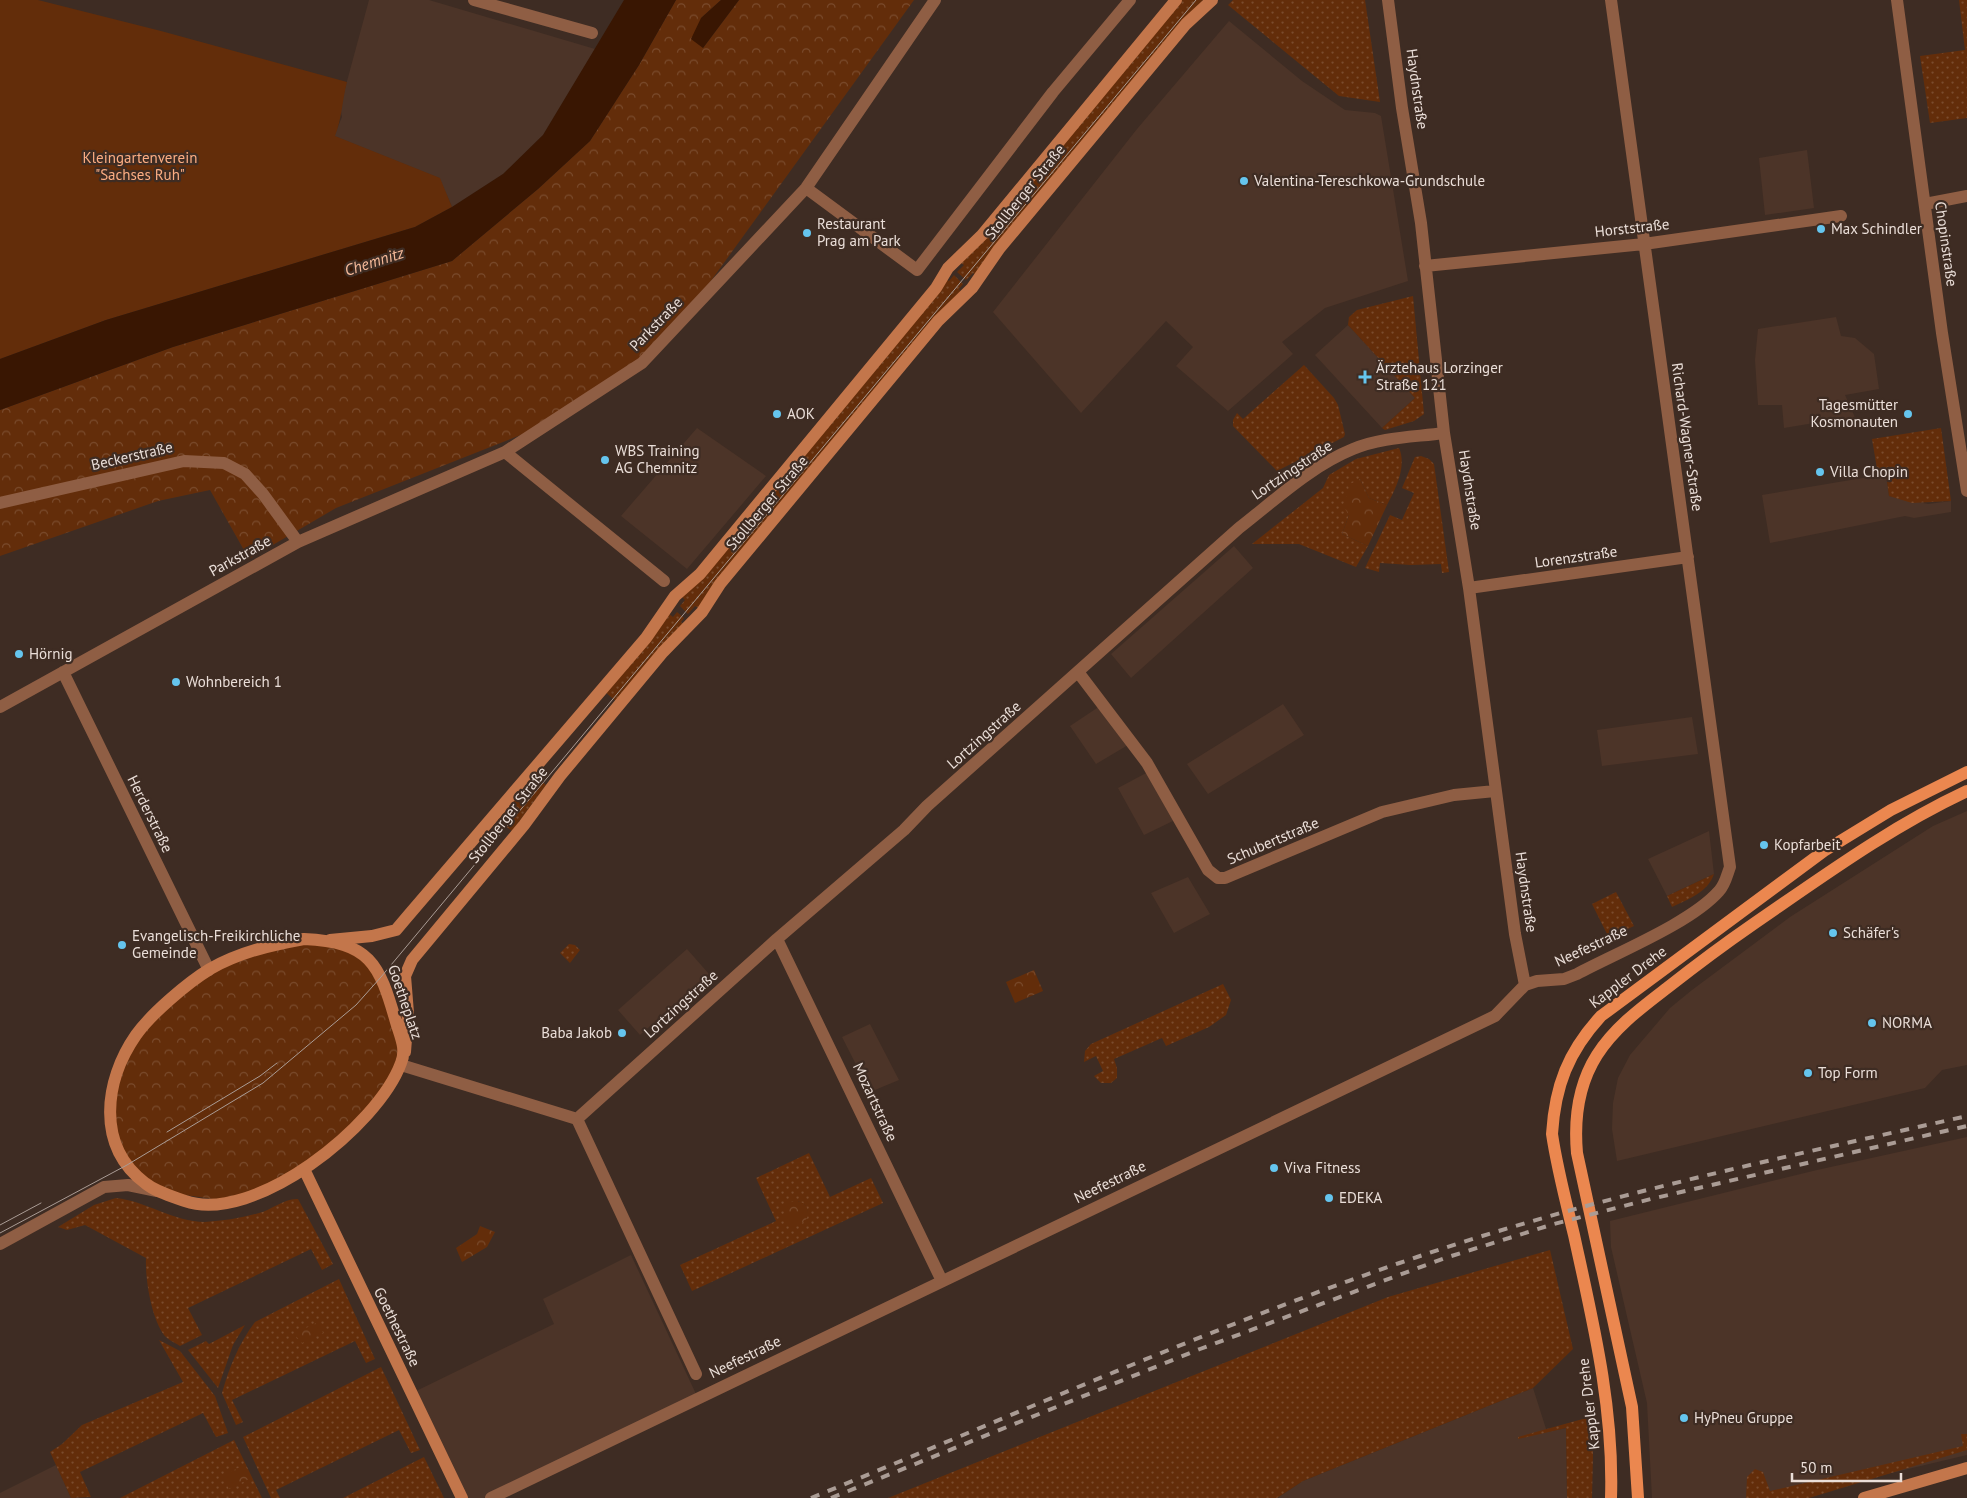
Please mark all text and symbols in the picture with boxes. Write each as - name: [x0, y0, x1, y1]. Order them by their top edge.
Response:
- street label: Haydnstraße: [1402, 47, 1433, 130]
- street label: Stollberger Straße: [980, 140, 1069, 243]
- park label: Kleingartenverein "Sachses Ruh": [83, 148, 197, 184]
- place label: Valentina-Tereschkowa-Grundschule: [1253, 171, 1485, 190]
- marker: Valentina-Tereschkowa-Grundschule: [1238, 175, 1250, 187]
- street label: Chopinstraße: [1931, 200, 1962, 288]
- place label: Restaurant Prag am Park: [817, 214, 901, 250]
- street label: Horststraße: [1594, 214, 1670, 241]
- place label: Max Schindler: [1831, 219, 1922, 238]
- marker: Max Schindler: [1815, 223, 1827, 235]
- marker: Restaurant Prag am Park: [801, 227, 813, 239]
- water label: Chemnitz: [342, 242, 407, 280]
- street label: Parkstraße: [625, 293, 686, 355]
- place label: Ärztehaus Lorzinger Straße 121: [1376, 358, 1503, 394]
- street label: Richard-Wagner-Straße: [1668, 362, 1707, 512]
- marker: Ärztehaus Lorzinger Straße 121: [1358, 370, 1372, 384]
- place label: Tagesmütter Kosmonauten: [1811, 395, 1898, 431]
- place label: AOK: [787, 404, 815, 423]
- marker: AOK: [771, 408, 783, 420]
- marker: Tagesmütter Kosmonauten: [1902, 408, 1914, 420]
- street label: Lortzingstraße: [1248, 436, 1336, 503]
- street label: Beckerstraße: [89, 437, 175, 474]
- place label: WBS Training AG Chemnitz: [615, 441, 699, 477]
- street label: Haydnstraße: [1455, 448, 1486, 532]
- street label: Stollberger Straße: [722, 452, 812, 554]
- marker: WBS Training AG Chemnitz: [599, 454, 611, 466]
- place label: Villa Chopin: [1829, 462, 1908, 481]
- marker: Villa Chopin: [1814, 466, 1826, 478]
- street label: Parkstraße: [205, 531, 274, 580]
- street label: Lorenzstraße: [1534, 541, 1618, 572]
- place label: Hörnig: [29, 644, 73, 663]
- marker: Hörnig: [13, 648, 25, 660]
- place label: Wohnbereich 1: [186, 672, 282, 691]
- marker: Wohnbereich 1: [170, 676, 182, 688]
- street label: Lortzingstraße: [943, 696, 1025, 773]
- street label: Stollberger Straße: [464, 763, 551, 867]
- street label: Herderstraße: [123, 772, 177, 856]
- street label: Schubertstraße: [1224, 813, 1322, 868]
- place label: Kopfarbeit: [1774, 835, 1841, 854]
- marker: Kopfarbeit: [1758, 839, 1770, 851]
- street label: Haydnstraße: [1511, 850, 1542, 933]
- street label: Neefestraße: [1551, 920, 1630, 971]
- place label: Schäfer's: [1843, 923, 1899, 942]
- place label: Evangelisch-Freikirchliche Gemeinde: [132, 926, 300, 962]
- marker: Schäfer's: [1827, 927, 1839, 939]
- marker: Evangelisch-Freikirchliche Gemeinde: [116, 939, 128, 951]
- street label: Kappler Drehe: [1585, 941, 1670, 1012]
- street label: Goetheplatz: [384, 962, 427, 1042]
- street label: Lortzingstraße: [640, 965, 722, 1042]
- place label: NORMA: [1882, 1013, 1932, 1032]
- marker: NORMA: [1866, 1017, 1878, 1029]
- place label: Baba Jakob: [541, 1023, 612, 1042]
- marker: Baba Jakob: [616, 1027, 628, 1039]
- street label: Mozartstraße: [849, 1059, 902, 1144]
- place label: Top Form: [1818, 1063, 1878, 1082]
- marker: Top Form: [1802, 1067, 1814, 1079]
- street label: Neefestraße: [1071, 1156, 1149, 1207]
- place label: Viva Fitness: [1283, 1158, 1361, 1177]
- marker: Viva Fitness: [1268, 1162, 1280, 1174]
- place label: EDEKA: [1339, 1188, 1383, 1207]
- marker: EDEKA: [1323, 1192, 1335, 1204]
- street label: Goethestraße: [370, 1284, 425, 1370]
- street label: Neefestraße: [706, 1331, 784, 1382]
- street label: Kappler Drehe: [1573, 1357, 1604, 1451]
- place label: HyPneu Gruppe: [1694, 1408, 1793, 1427]
- marker: HyPneu Gruppe: [1678, 1412, 1690, 1424]
- scale bar: [1792, 1450, 1901, 1482]
- text: 50 m: [1800, 1458, 1833, 1477]

